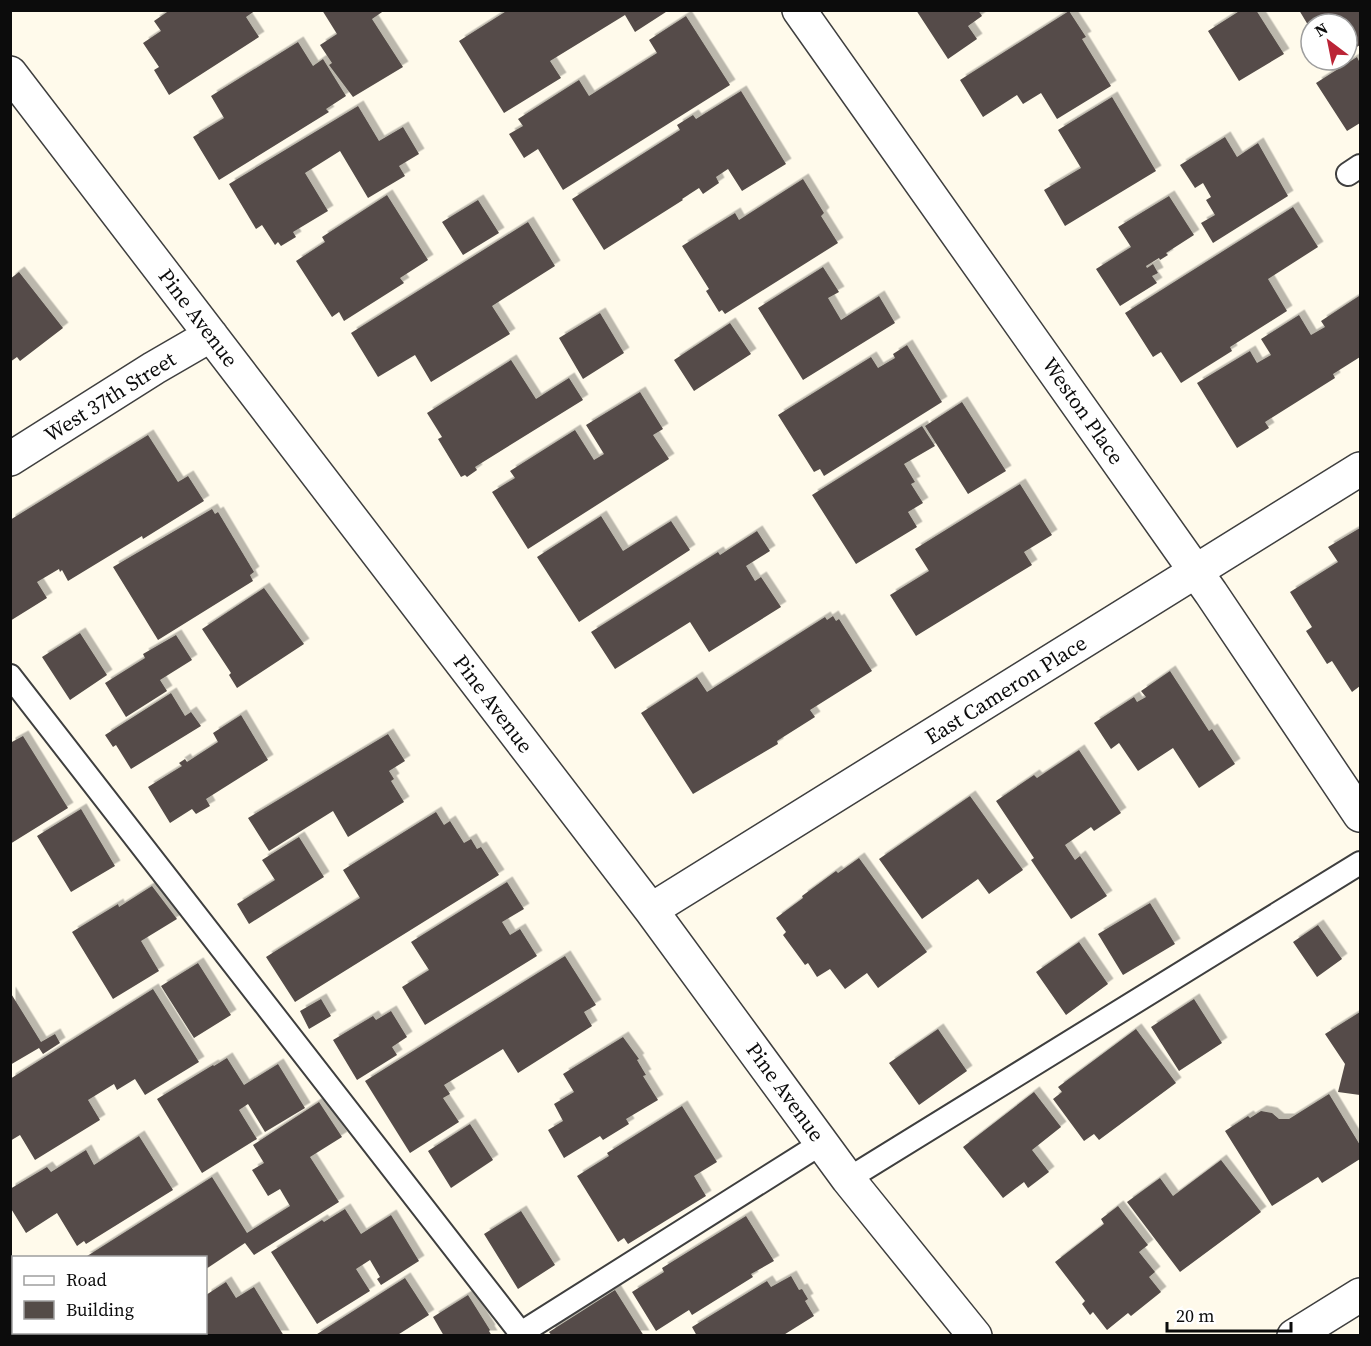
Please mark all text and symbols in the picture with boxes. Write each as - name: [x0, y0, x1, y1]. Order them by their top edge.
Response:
- north arrow: [1299, 12, 1359, 72]
- text: N: [1310, 17, 1332, 42]
- street label: Pine Avenue: [152, 263, 245, 373]
- street label: West 37th Street: [38, 344, 181, 449]
- street label: Weston Place: [1036, 351, 1131, 470]
- street label: East Cameron Place: [919, 628, 1092, 751]
- street label: Pine Avenue: [447, 649, 540, 759]
- street label: Pine Avenue: [740, 1036, 831, 1147]
- legend: [12, 1256, 207, 1334]
- text: Road: [66, 1267, 107, 1292]
- scale bar: [1167, 1295, 1292, 1333]
- text: Building: [66, 1297, 134, 1322]
- text: 20 m: [1176, 1303, 1214, 1328]

